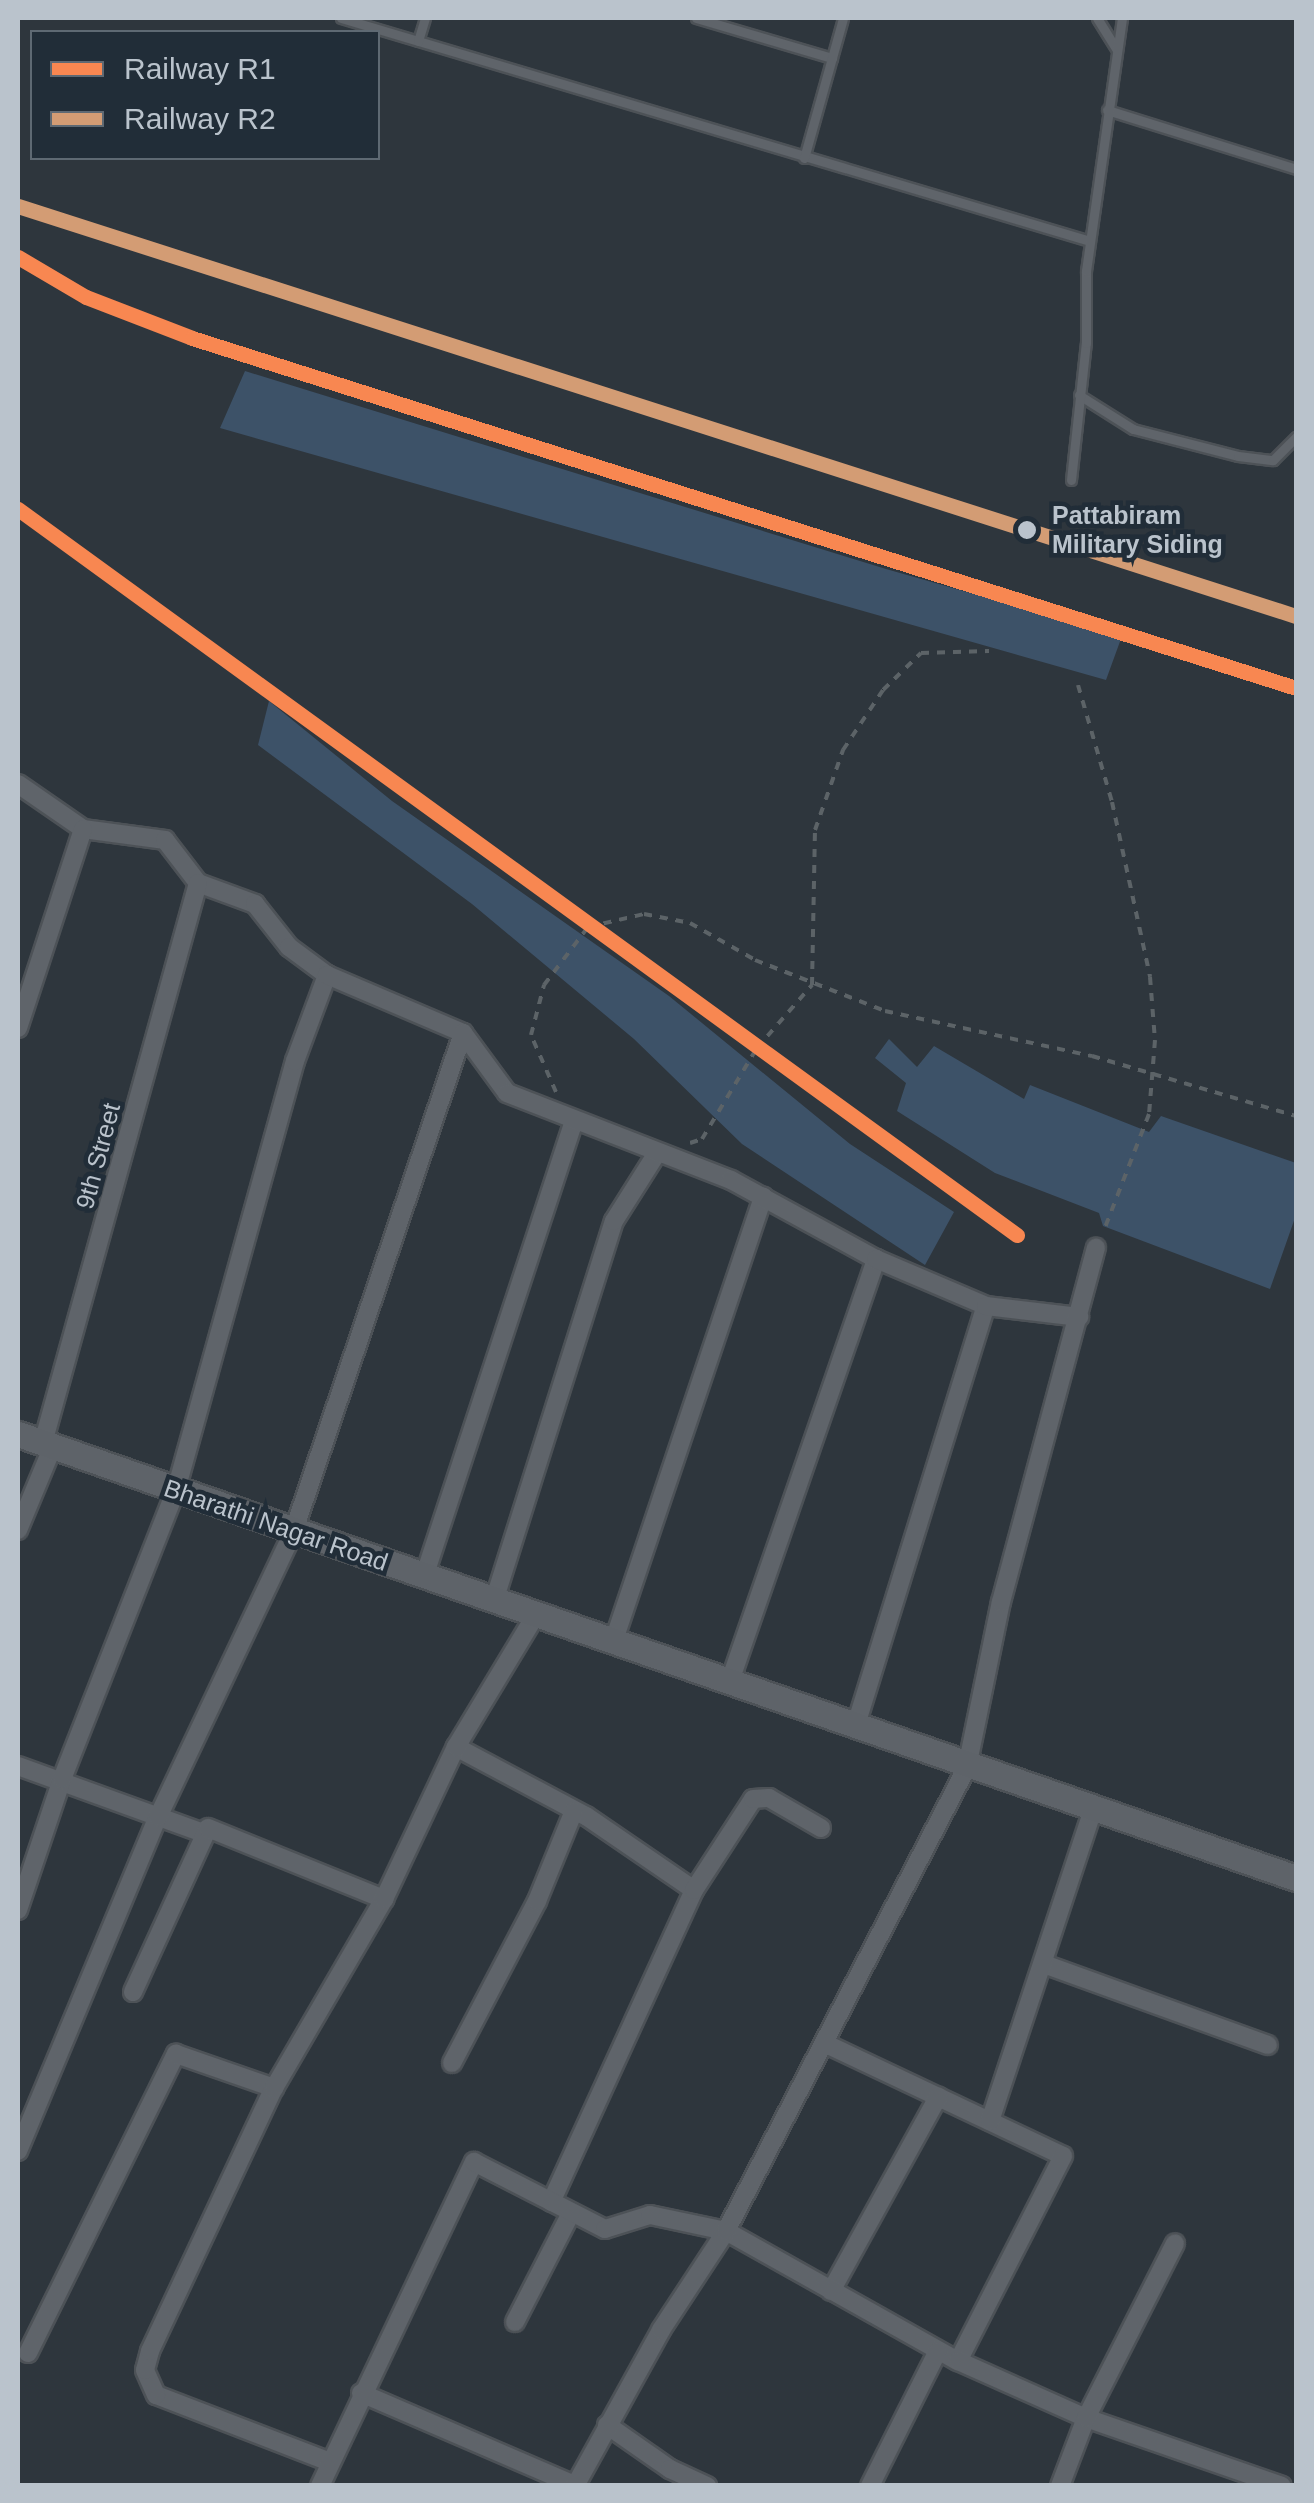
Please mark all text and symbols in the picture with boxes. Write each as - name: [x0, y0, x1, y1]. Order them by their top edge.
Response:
- legend: [30, 30, 380, 160]
- text: Railway R1: [124, 52, 276, 85]
- text: Railway R2: [124, 102, 276, 135]
- place label: Pattabiram Military Siding: [1052, 501, 1223, 560]
- marker: Pattabiram Military Siding: [1011, 514, 1043, 546]
- street label: 9th Street: [69, 1100, 127, 1212]
- street label: Bharathi Nagar Road: [160, 1473, 392, 1577]

